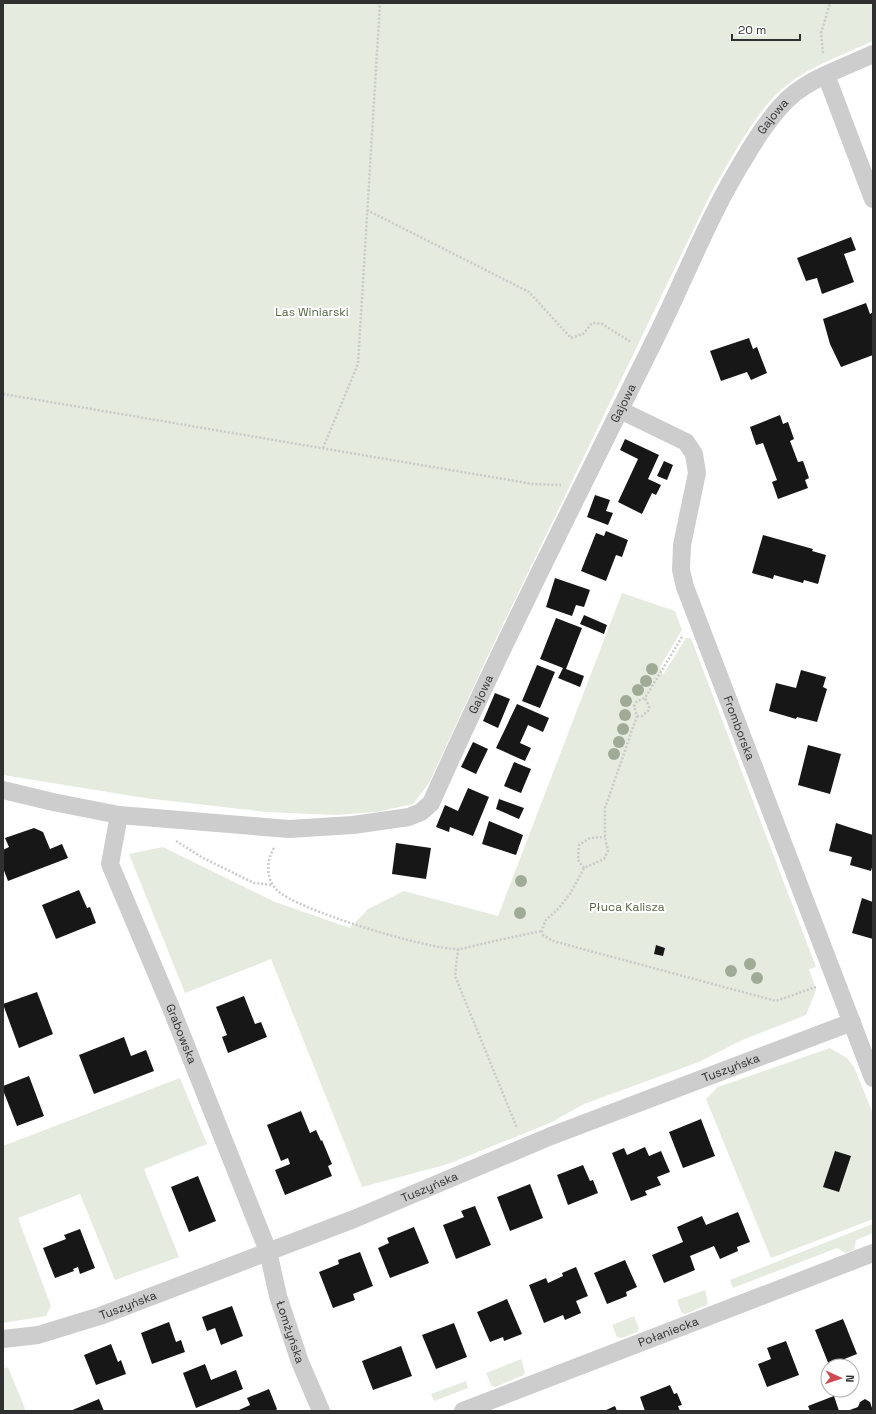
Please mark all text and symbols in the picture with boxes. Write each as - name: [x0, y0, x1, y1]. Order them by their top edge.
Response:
- scale bar: [732, 16, 800, 42]
- text: 20 m: [738, 22, 766, 38]
- street label: Gajowa: [754, 95, 792, 138]
- park label: Las Winiarski: [275, 304, 349, 320]
- street label: Gajowa: [607, 381, 640, 425]
- street label: Gajowa: [465, 672, 497, 717]
- street label: Fromborska: [719, 694, 759, 763]
- park label: Płuca Kalisza: [589, 899, 665, 915]
- street label: Grabowska: [162, 1001, 201, 1066]
- street label: Tuszyńska: [700, 1050, 762, 1086]
- street label: Tuszyńska: [399, 1168, 461, 1206]
- street label: Tuszyńska: [97, 1287, 159, 1324]
- street label: Łomżyńska: [272, 1299, 308, 1366]
- street label: Połaniecka: [636, 1313, 701, 1351]
- north arrow: [820, 1358, 860, 1398]
- text: N: [843, 1374, 857, 1383]

